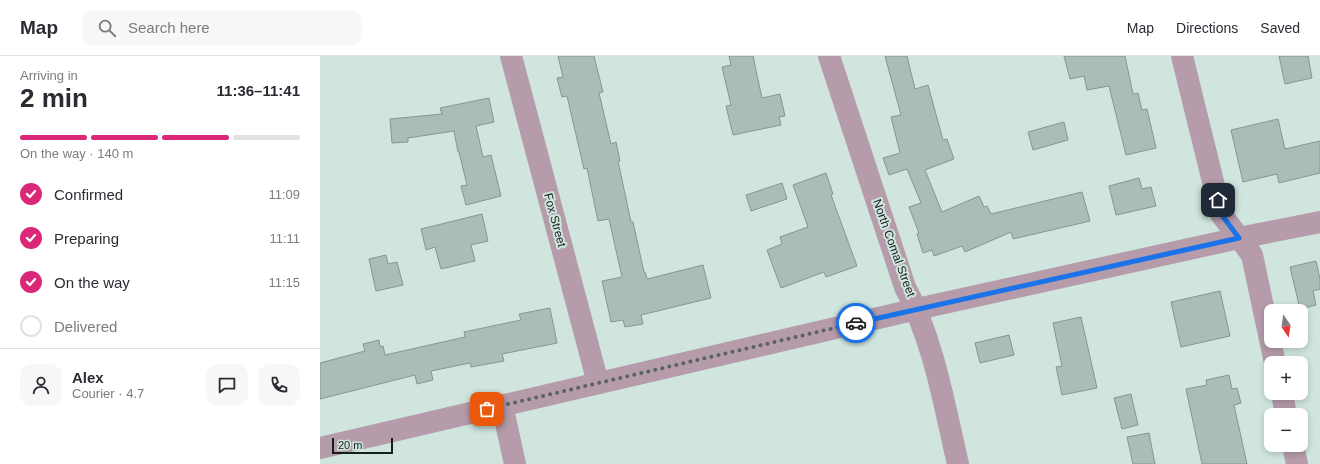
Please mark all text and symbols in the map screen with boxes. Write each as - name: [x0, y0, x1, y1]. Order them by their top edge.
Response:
- search box: [82, 10, 362, 46]
- text: Map: [20, 17, 58, 38]
- icon: search: [96, 17, 118, 39]
- text: Search here: [128, 19, 210, 36]
- text: Map: [1127, 20, 1154, 36]
- text: Directions: [1176, 20, 1238, 36]
- text: Saved: [1260, 20, 1300, 36]
- text: Arriving in: [20, 68, 78, 83]
- text: 11:36–11:41: [217, 82, 300, 99]
- text: 2 min: [20, 83, 88, 113]
- text: On the way · 140 m: [20, 146, 133, 161]
- icon: check: [20, 183, 42, 205]
- pin: [1201, 183, 1235, 217]
- text: Confirmed: [54, 186, 123, 203]
- text: 11:09: [268, 187, 300, 202]
- icon: home: [1207, 189, 1229, 211]
- street label: Fox Street: [541, 191, 569, 249]
- street label: North Comal Street: [870, 197, 918, 299]
- icon: check: [20, 227, 42, 249]
- text: Preparing: [54, 230, 119, 247]
- text: 11:11: [269, 231, 300, 246]
- icon: check: [20, 271, 42, 293]
- text: On the way: [54, 274, 130, 291]
- text: 11:15: [268, 275, 300, 290]
- courier: [836, 303, 876, 343]
- north arrow: [1264, 304, 1308, 348]
- map controls: [1264, 304, 1308, 452]
- icon: car: [845, 312, 867, 334]
- text: Delivered: [54, 318, 117, 335]
- button: +: [1264, 356, 1308, 400]
- button: person: [20, 364, 62, 406]
- button: chat: [206, 364, 248, 406]
- button: phone: [258, 364, 300, 406]
- text: Alex: [72, 369, 104, 386]
- text: Courier · 4.7: [72, 386, 144, 401]
- pin: [470, 392, 504, 426]
- icon: bag: [476, 398, 498, 420]
- button: −: [1264, 408, 1308, 452]
- scale bar: [332, 436, 393, 455]
- text: 20 m: [338, 439, 362, 451]

